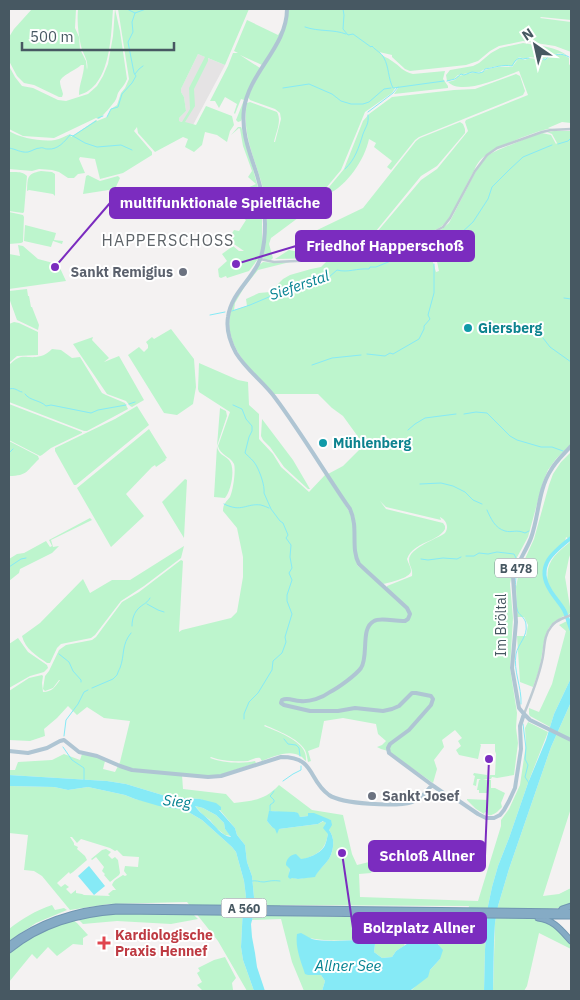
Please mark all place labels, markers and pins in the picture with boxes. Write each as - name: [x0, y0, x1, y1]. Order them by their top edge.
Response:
- callout: multifunktionale Spielfläche: [110, 188, 331, 218]
- callout: Friedhof Happerschoß: [296, 231, 474, 261]
- place label: Sankt Remigius: [71, 263, 173, 281]
- marker: Sankt Remigius: [177, 266, 189, 278]
- place label: Giersberg: [478, 319, 542, 337]
- marker: Giersberg: [462, 322, 474, 334]
- place label: Mühlenberg: [333, 434, 411, 452]
- marker: Mühlenberg: [317, 437, 329, 449]
- place label: Sankt Josef: [382, 787, 459, 805]
- marker: Sankt Josef: [366, 790, 378, 802]
- callout: Schloß Allner: [369, 841, 485, 871]
- callout: Bolzplatz Allner: [353, 913, 486, 943]
- place label: Kardiologische Praxis Hennef: [115, 926, 213, 960]
- marker: Kardiologische Praxis Hennef: [97, 936, 111, 950]

